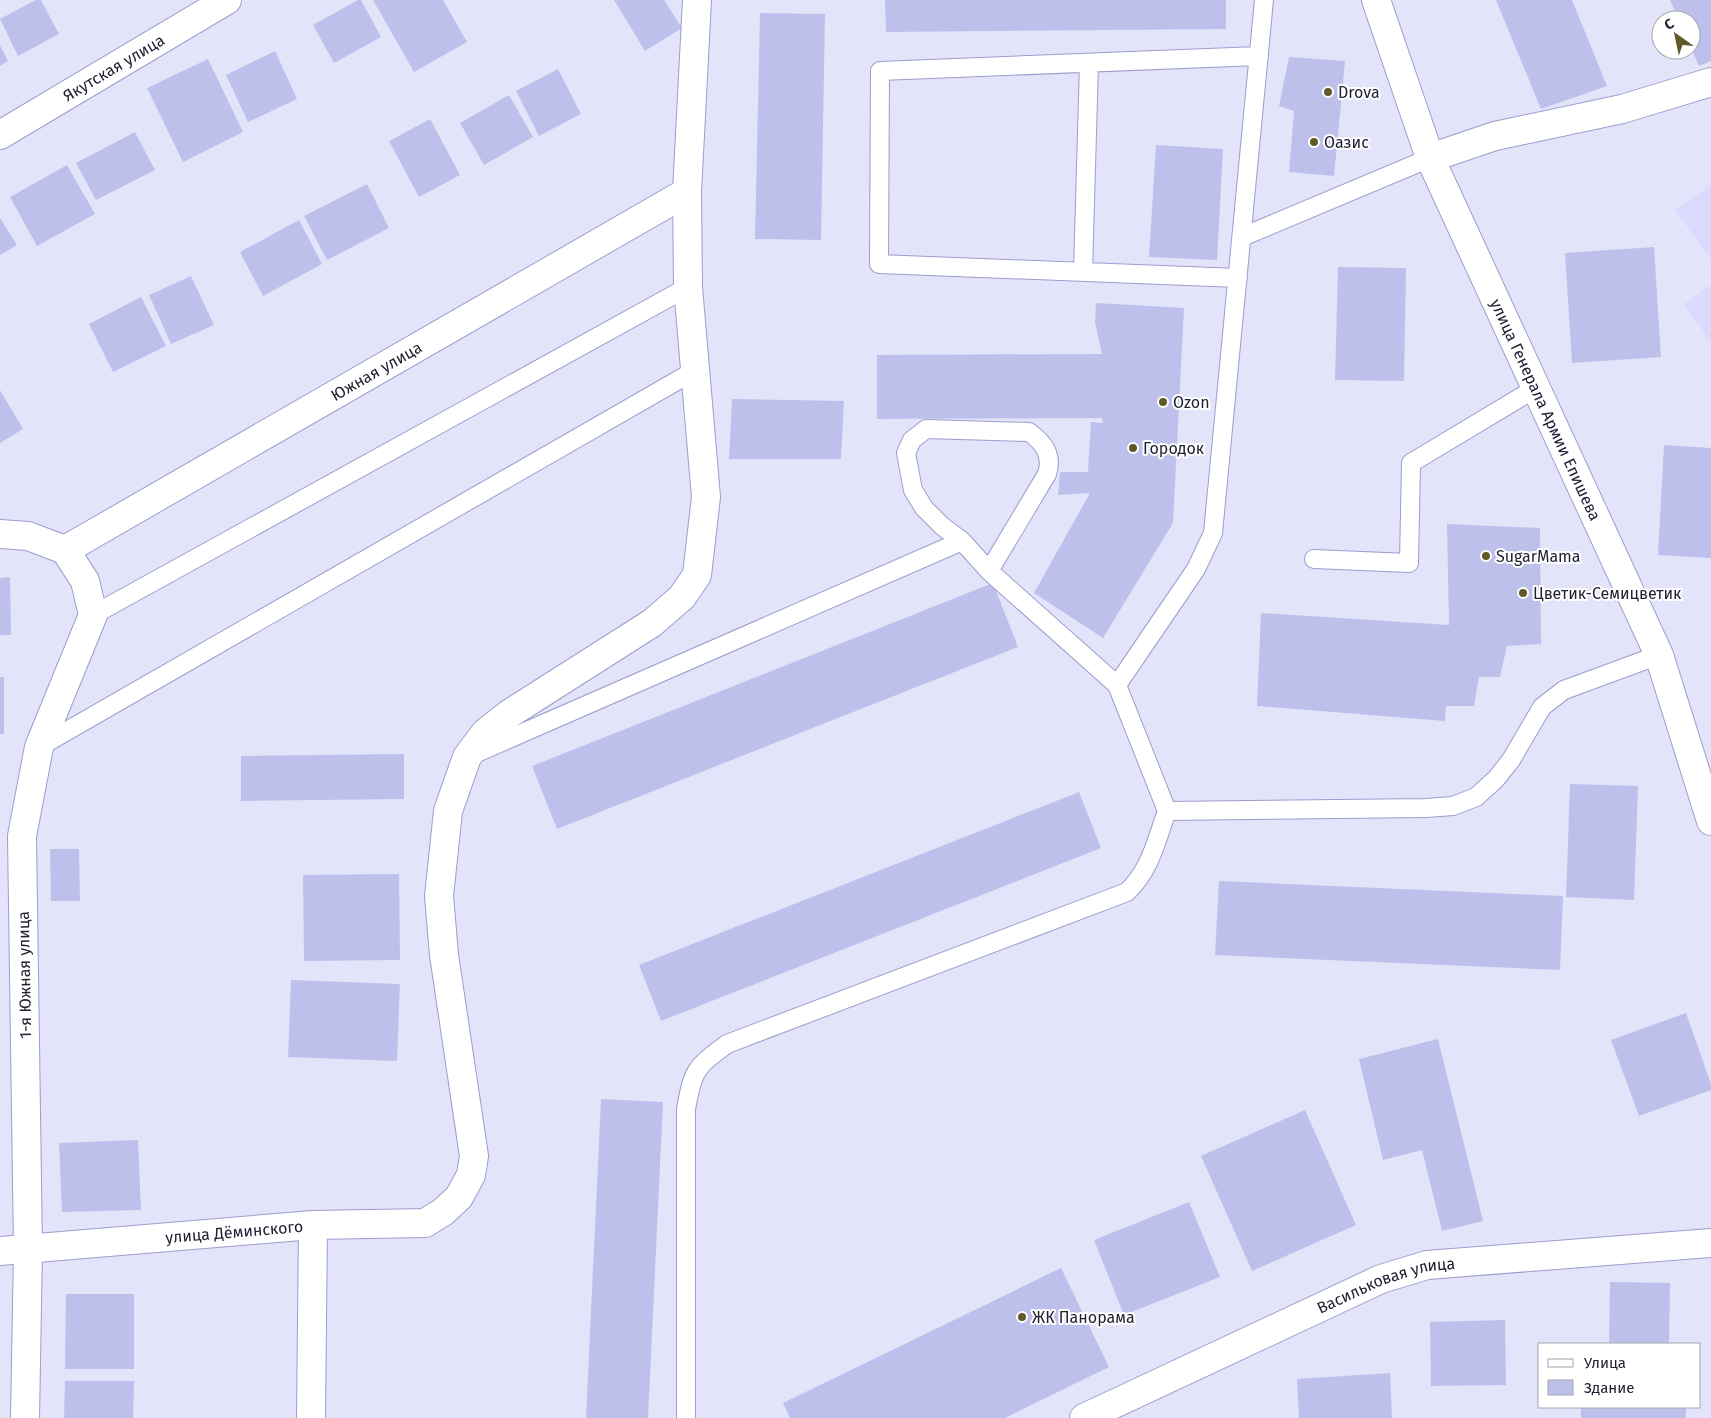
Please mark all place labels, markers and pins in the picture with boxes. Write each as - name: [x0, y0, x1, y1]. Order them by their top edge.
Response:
- place label: Drova: [1338, 83, 1380, 102]
- marker: Drova: [1322, 86, 1334, 98]
- place label: Оазис: [1324, 133, 1369, 152]
- marker: Оазис: [1308, 136, 1320, 148]
- place label: Ozon: [1173, 393, 1210, 412]
- marker: Ozon: [1157, 396, 1169, 408]
- place label: Городок: [1143, 439, 1205, 458]
- marker: Городок: [1127, 442, 1139, 454]
- place label: SugarMama: [1496, 547, 1581, 566]
- marker: SugarMama: [1480, 550, 1492, 562]
- place label: Цветик-Семицветик: [1533, 584, 1682, 603]
- marker: Цветик-Семицветик: [1517, 587, 1529, 599]
- place label: ЖК Панорама: [1032, 1308, 1135, 1327]
- marker: ЖК Панорама: [1016, 1311, 1028, 1323]

